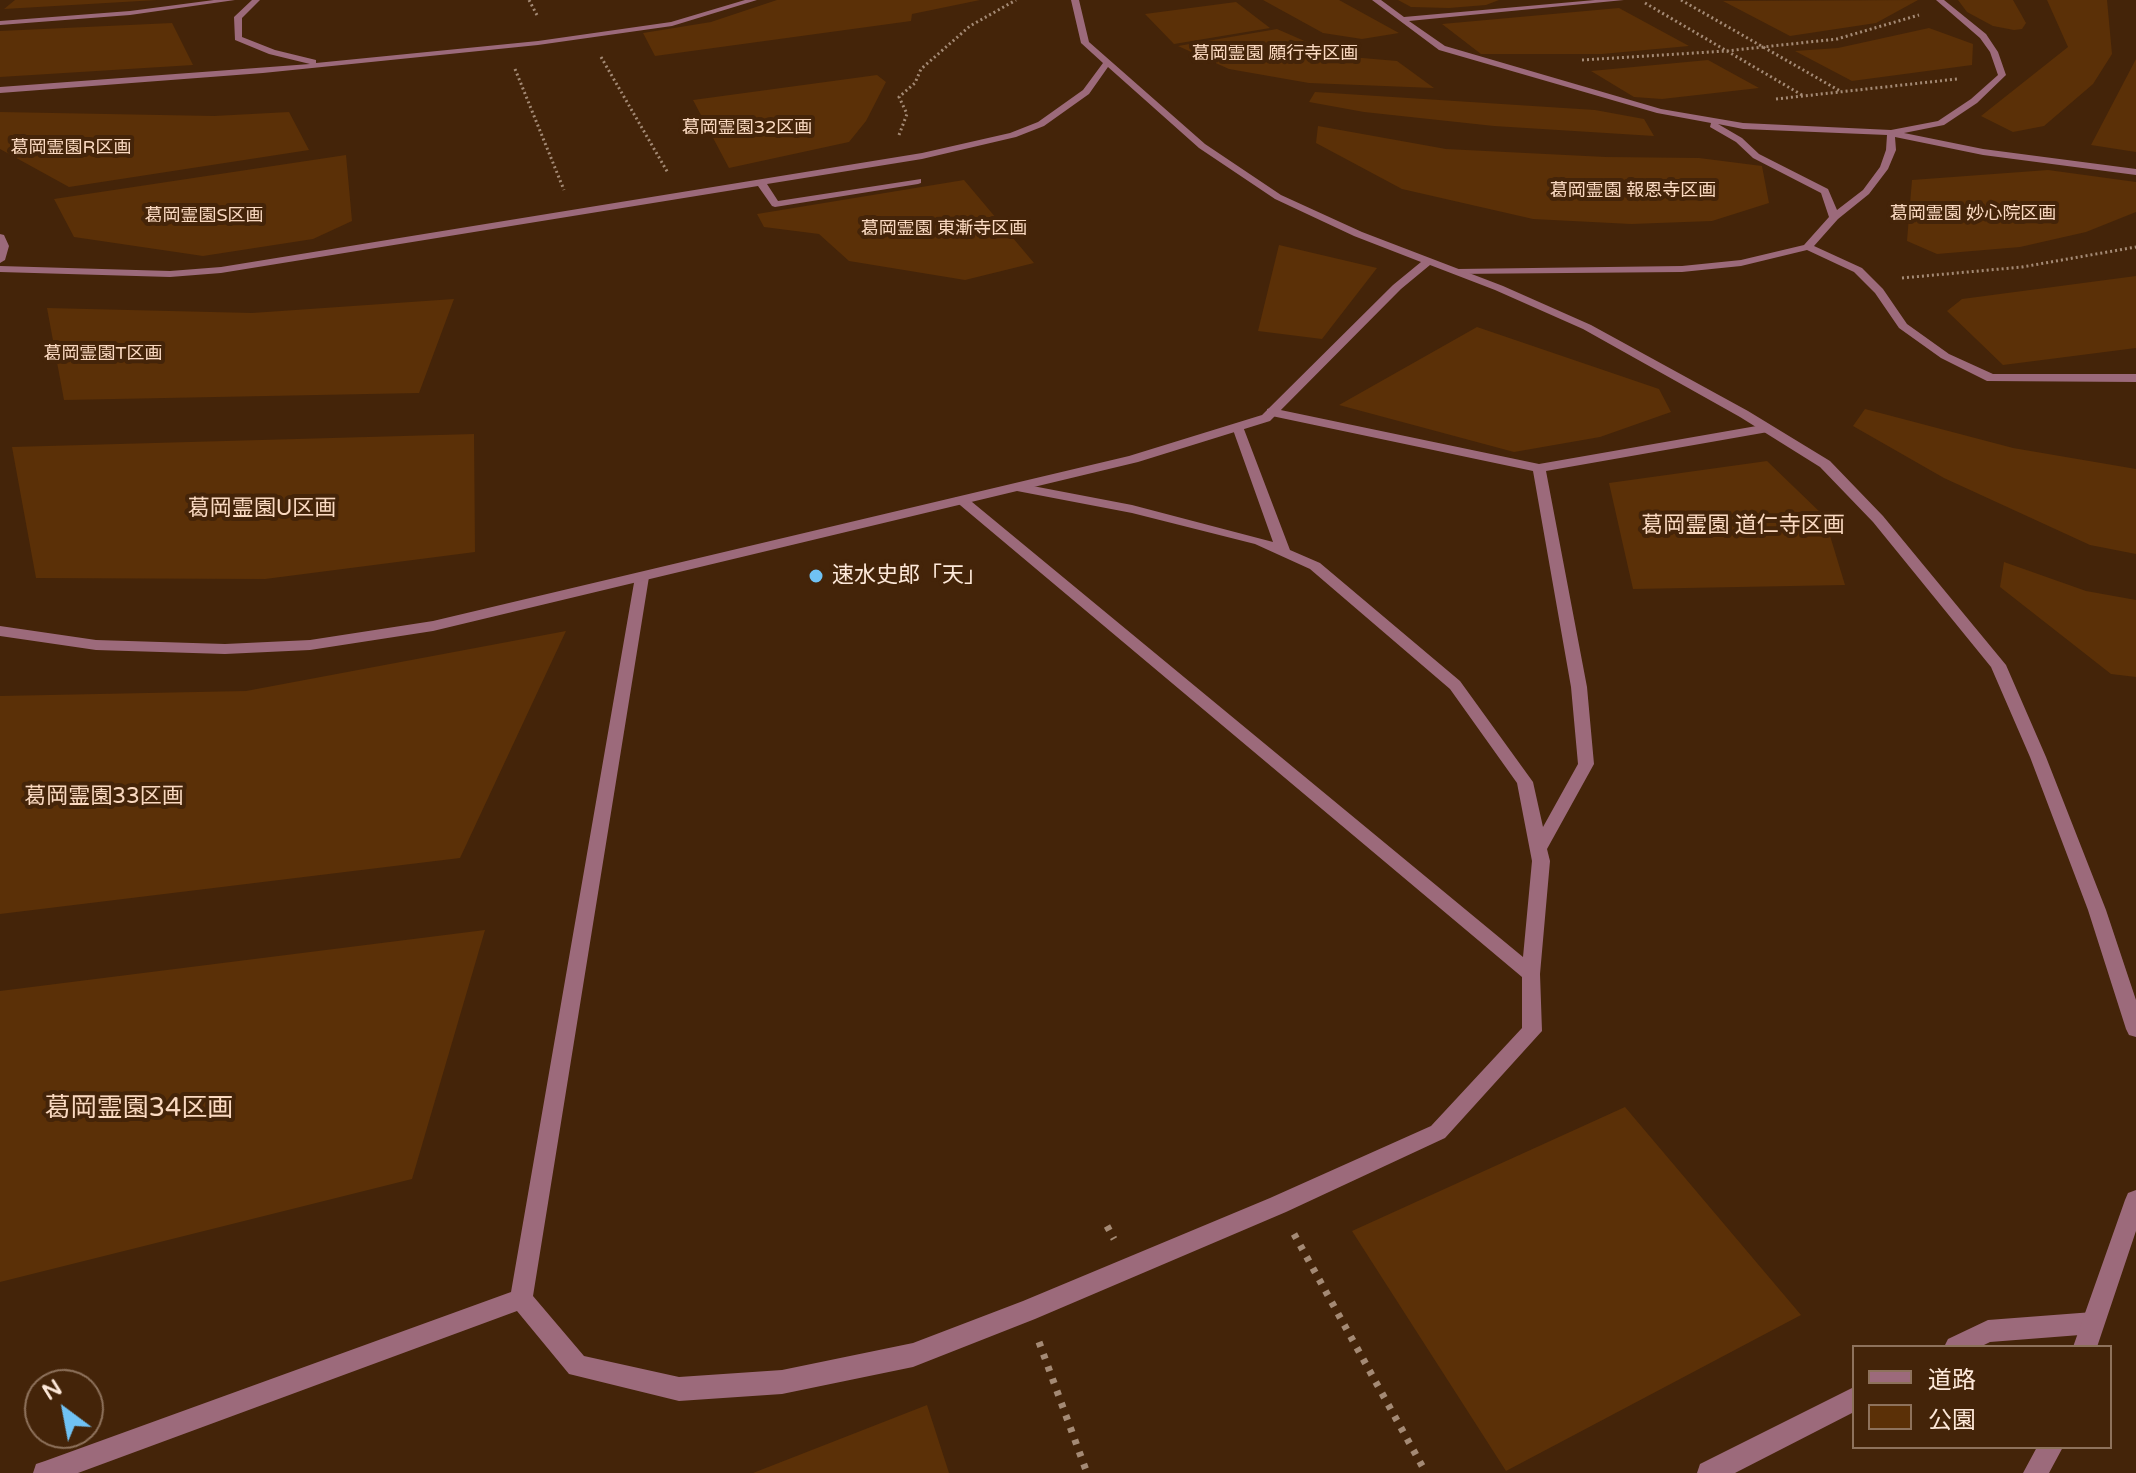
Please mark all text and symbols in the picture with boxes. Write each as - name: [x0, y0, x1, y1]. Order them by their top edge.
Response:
- park label: 葛岡霊園 願行寺区画: [1192, 43, 1358, 65]
- park label: 葛岡霊園32区画: [682, 117, 812, 139]
- park label: 葛岡霊園R区画: [11, 137, 131, 159]
- park label: 葛岡霊園 報恩寺区画: [1550, 180, 1716, 202]
- park label: 葛岡霊園 妙心院区画: [1890, 203, 2056, 225]
- park label: 葛岡霊園S区画: [144, 205, 264, 227]
- park label: 葛岡霊園 東漸寺区画: [861, 218, 1027, 240]
- park label: 葛岡霊園T区画: [44, 343, 162, 365]
- park label: 葛岡霊園U区画: [188, 496, 336, 522]
- park label: 葛岡霊園 道仁寺区画: [1641, 513, 1845, 539]
- place label: 速水史郎「天」: [832, 563, 986, 589]
- marker: 速水史郎「天」: [807, 567, 825, 585]
- park label: 葛岡霊園33区画: [24, 784, 184, 810]
- park label: 葛岡霊園34区画: [45, 1093, 233, 1125]
- legend: [1852, 1345, 2112, 1449]
- text: 道路: [1928, 1366, 1976, 1395]
- north arrow: [24, 1369, 104, 1449]
- text: N: [38, 1375, 67, 1406]
- text: 公園: [1928, 1406, 1976, 1435]

